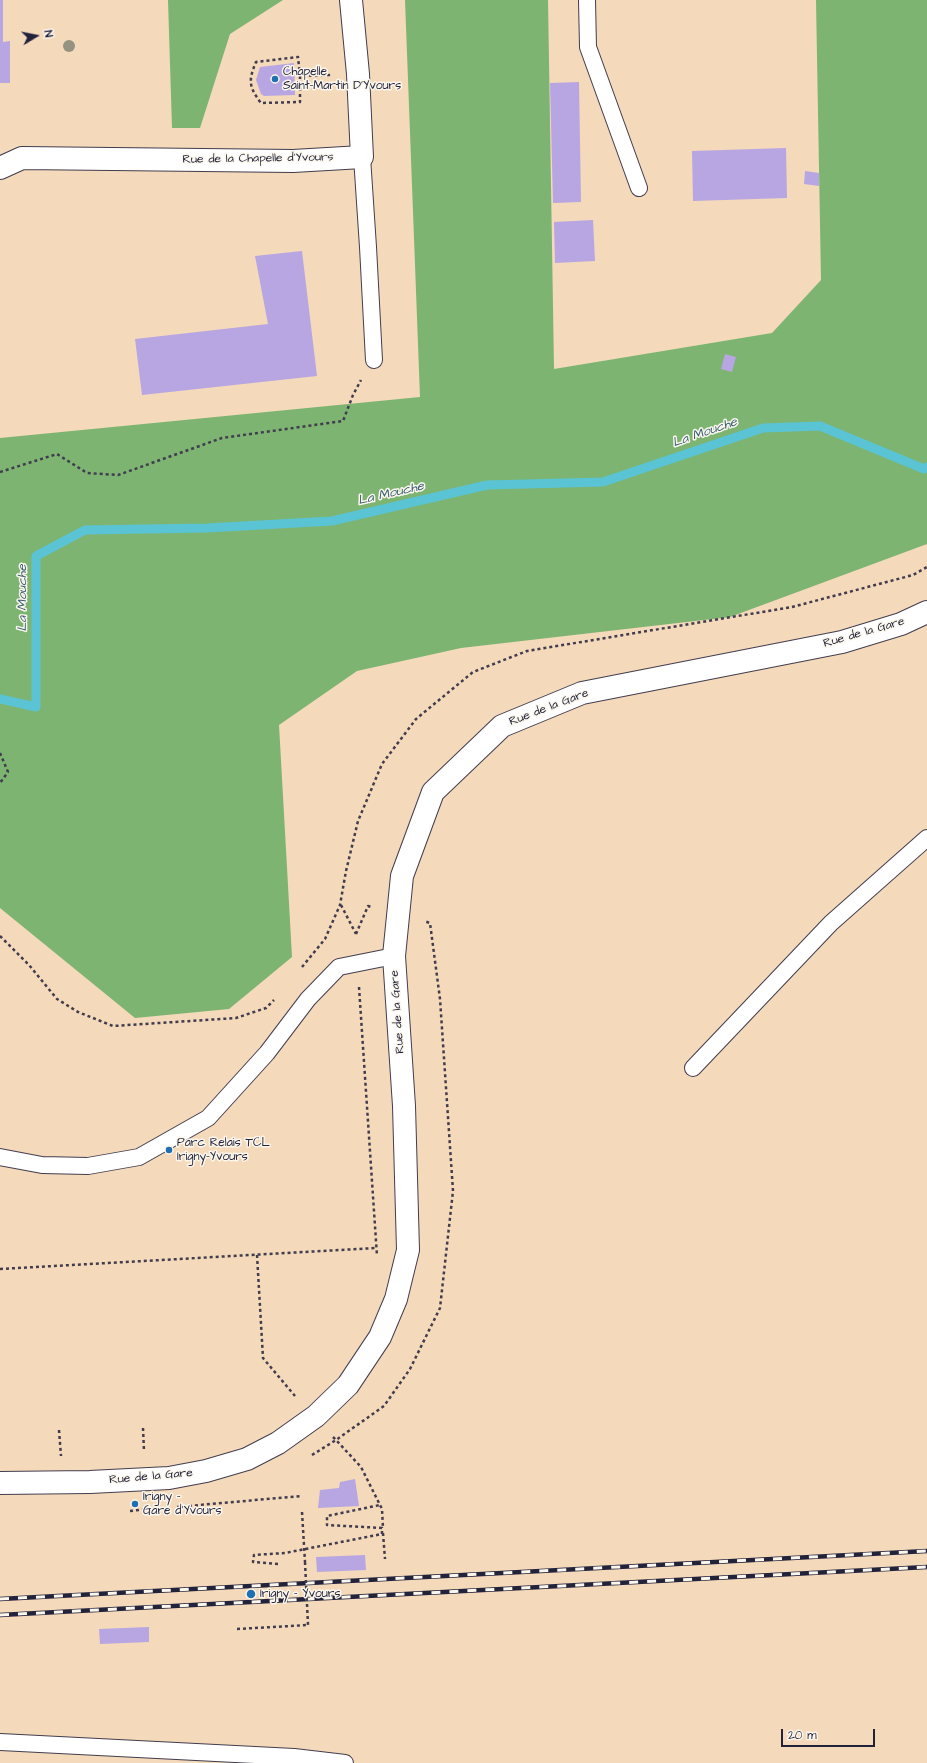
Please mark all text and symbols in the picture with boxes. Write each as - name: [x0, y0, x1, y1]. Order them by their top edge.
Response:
- north arrow: [16, 16, 56, 56]
- text: N: [40, 29, 56, 39]
- place label: Chapelle Saint-Martin D'Yvours: [283, 65, 401, 93]
- marker: Chapelle Saint-Martin D'Yvours: [270, 74, 280, 84]
- street label: Rue de la Chapelle d'Yvours: [182, 150, 334, 168]
- water label: La Mouche: [671, 415, 739, 451]
- water label: La Mouche: [357, 479, 425, 509]
- water label: La Mouche: [15, 564, 31, 632]
- street label: Rue de la Gare: [822, 615, 906, 651]
- street label: Rue de la Gare: [507, 686, 591, 730]
- street label: Rue de la Gare: [388, 970, 408, 1054]
- place label: Parc Relais TCL Irigny-Yvours: [177, 1136, 270, 1164]
- marker: Parc Relais TCL Irigny-Yvours: [164, 1145, 174, 1155]
- street label: Rue de la Gare: [109, 1466, 193, 1488]
- place label: Irigny - Gare d'Yvours: [143, 1490, 222, 1518]
- marker: Irigny - Gare d'Yvours: [130, 1499, 140, 1509]
- place label: Irigny - Yvours: [260, 1587, 340, 1601]
- marker: Irigny - Yvours: [245, 1588, 257, 1600]
- scale bar: [783, 1721, 877, 1747]
- text: 20 m: [788, 1727, 817, 1744]

